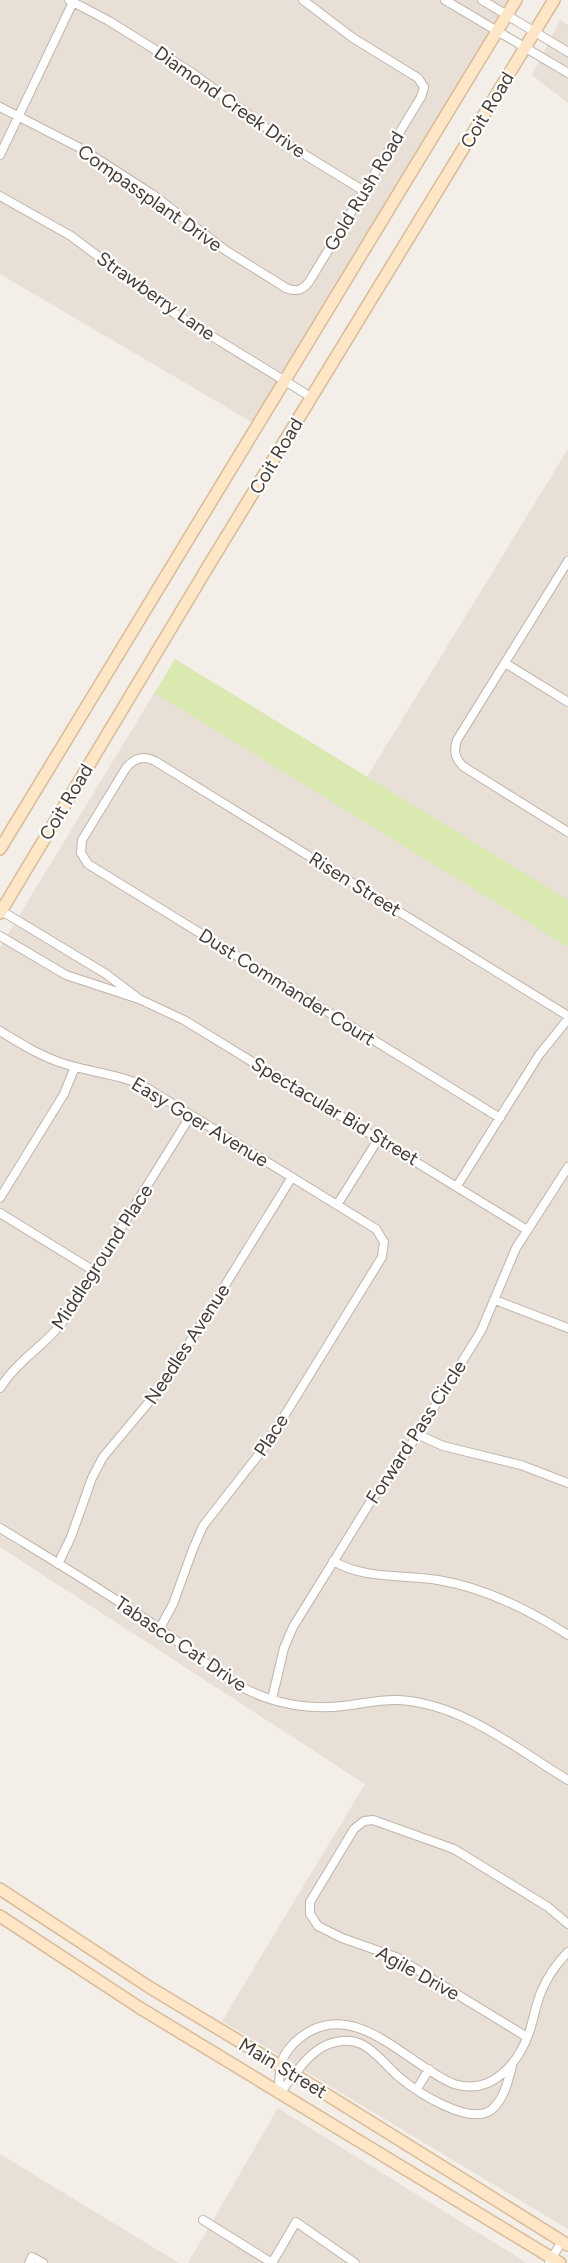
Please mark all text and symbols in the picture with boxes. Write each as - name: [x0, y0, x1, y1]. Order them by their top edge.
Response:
- street label: Diamond Creek Drive: [150, 41, 310, 163]
- street label: Coit Road: [455, 68, 519, 152]
- street label: Gold Rush Road: [319, 127, 409, 255]
- street label: Compassplant Drive: [73, 140, 227, 256]
- street label: Strawberry Lane: [92, 247, 220, 345]
- street label: Coit Road: [244, 414, 308, 498]
- street label: Coit Road: [34, 760, 98, 844]
- street label: Risen Street: [305, 847, 405, 921]
- street label: Dust Commander Court: [195, 923, 379, 1051]
- street label: Spectacular Bid Street: [247, 1052, 423, 1170]
- street label: Easy Goer Avenue: [127, 1072, 273, 1172]
- street label: Middleground Place: [46, 1180, 158, 1334]
- street label: Needles Avenue: [140, 1279, 234, 1409]
- street label: Forward Pass Circle: [361, 1356, 471, 1508]
- street label: Place: [249, 1410, 293, 1460]
- street label: Tabasco Cat Drive: [111, 1591, 251, 1697]
- street label: Agile Drive: [372, 1941, 464, 2005]
- street label: Main Street: [235, 2033, 331, 2103]

